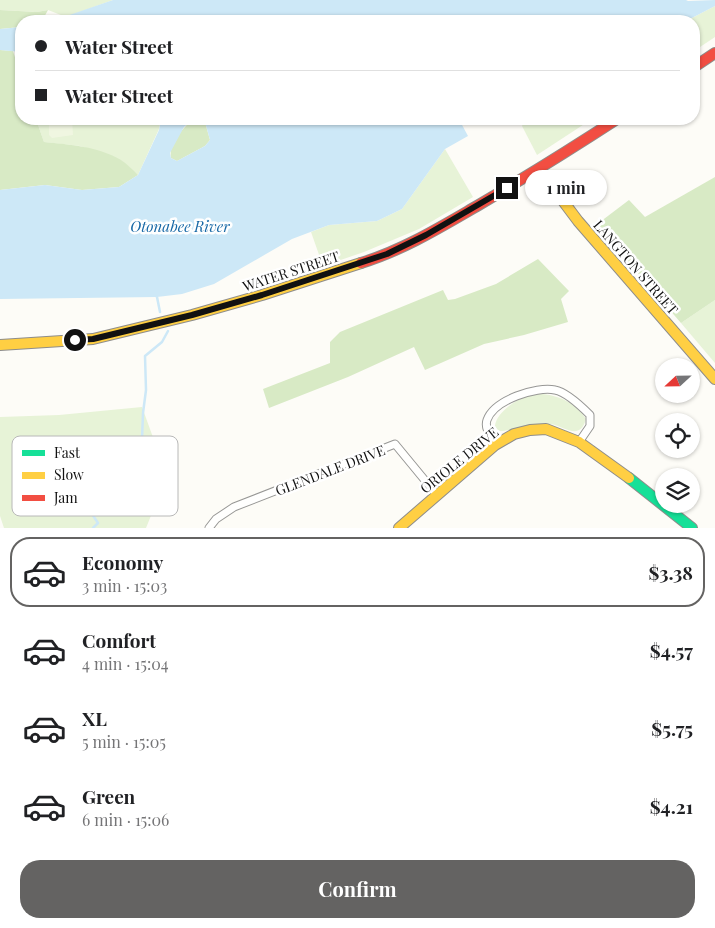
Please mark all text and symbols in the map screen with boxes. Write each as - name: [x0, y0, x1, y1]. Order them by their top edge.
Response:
- text: Water Street: [65, 33, 173, 59]
- text: Water Street: [65, 82, 173, 108]
- callout: 1 min: [524, 170, 607, 206]
- route end: [496, 177, 518, 199]
- text: 1 min: [546, 177, 586, 198]
- water label: Otonabee River: [130, 216, 230, 236]
- street label: LANGTON STREET: [590, 216, 683, 319]
- street label: WATER STREET: [239, 246, 342, 296]
- route start: [64, 329, 86, 351]
- north arrow: [655, 358, 700, 402]
- map controls: [655, 358, 700, 513]
- button: locate: [655, 413, 700, 458]
- street label: ORIOLE DRIVE: [416, 423, 502, 497]
- legend: [12, 436, 178, 516]
- street label: GLENDALE DRIVE: [272, 440, 388, 500]
- text: Fast: [54, 443, 81, 462]
- text: Slow: [54, 465, 84, 484]
- button: layers: [655, 468, 700, 513]
- text: Jam: [53, 488, 78, 507]
- text: Economy: [82, 549, 163, 575]
- icon: car: [22, 550, 67, 595]
- text: $3.38: [648, 559, 693, 585]
- text: 3 min · 15:03: [82, 575, 167, 596]
- text: Comfort: [82, 627, 156, 653]
- icon: car: [22, 628, 67, 673]
- text: $4.57: [650, 637, 693, 663]
- text: 4 min · 15:04: [82, 653, 169, 674]
- text: XL: [82, 705, 107, 731]
- icon: car: [22, 706, 67, 751]
- text: $5.75: [651, 715, 693, 741]
- text: 5 min · 15:05: [82, 731, 166, 752]
- text: Green: [82, 783, 135, 809]
- icon: car: [22, 784, 67, 829]
- text: $4.21: [650, 793, 693, 819]
- text: 6 min · 15:06: [82, 809, 169, 830]
- button: Confirm: [20, 860, 695, 918]

